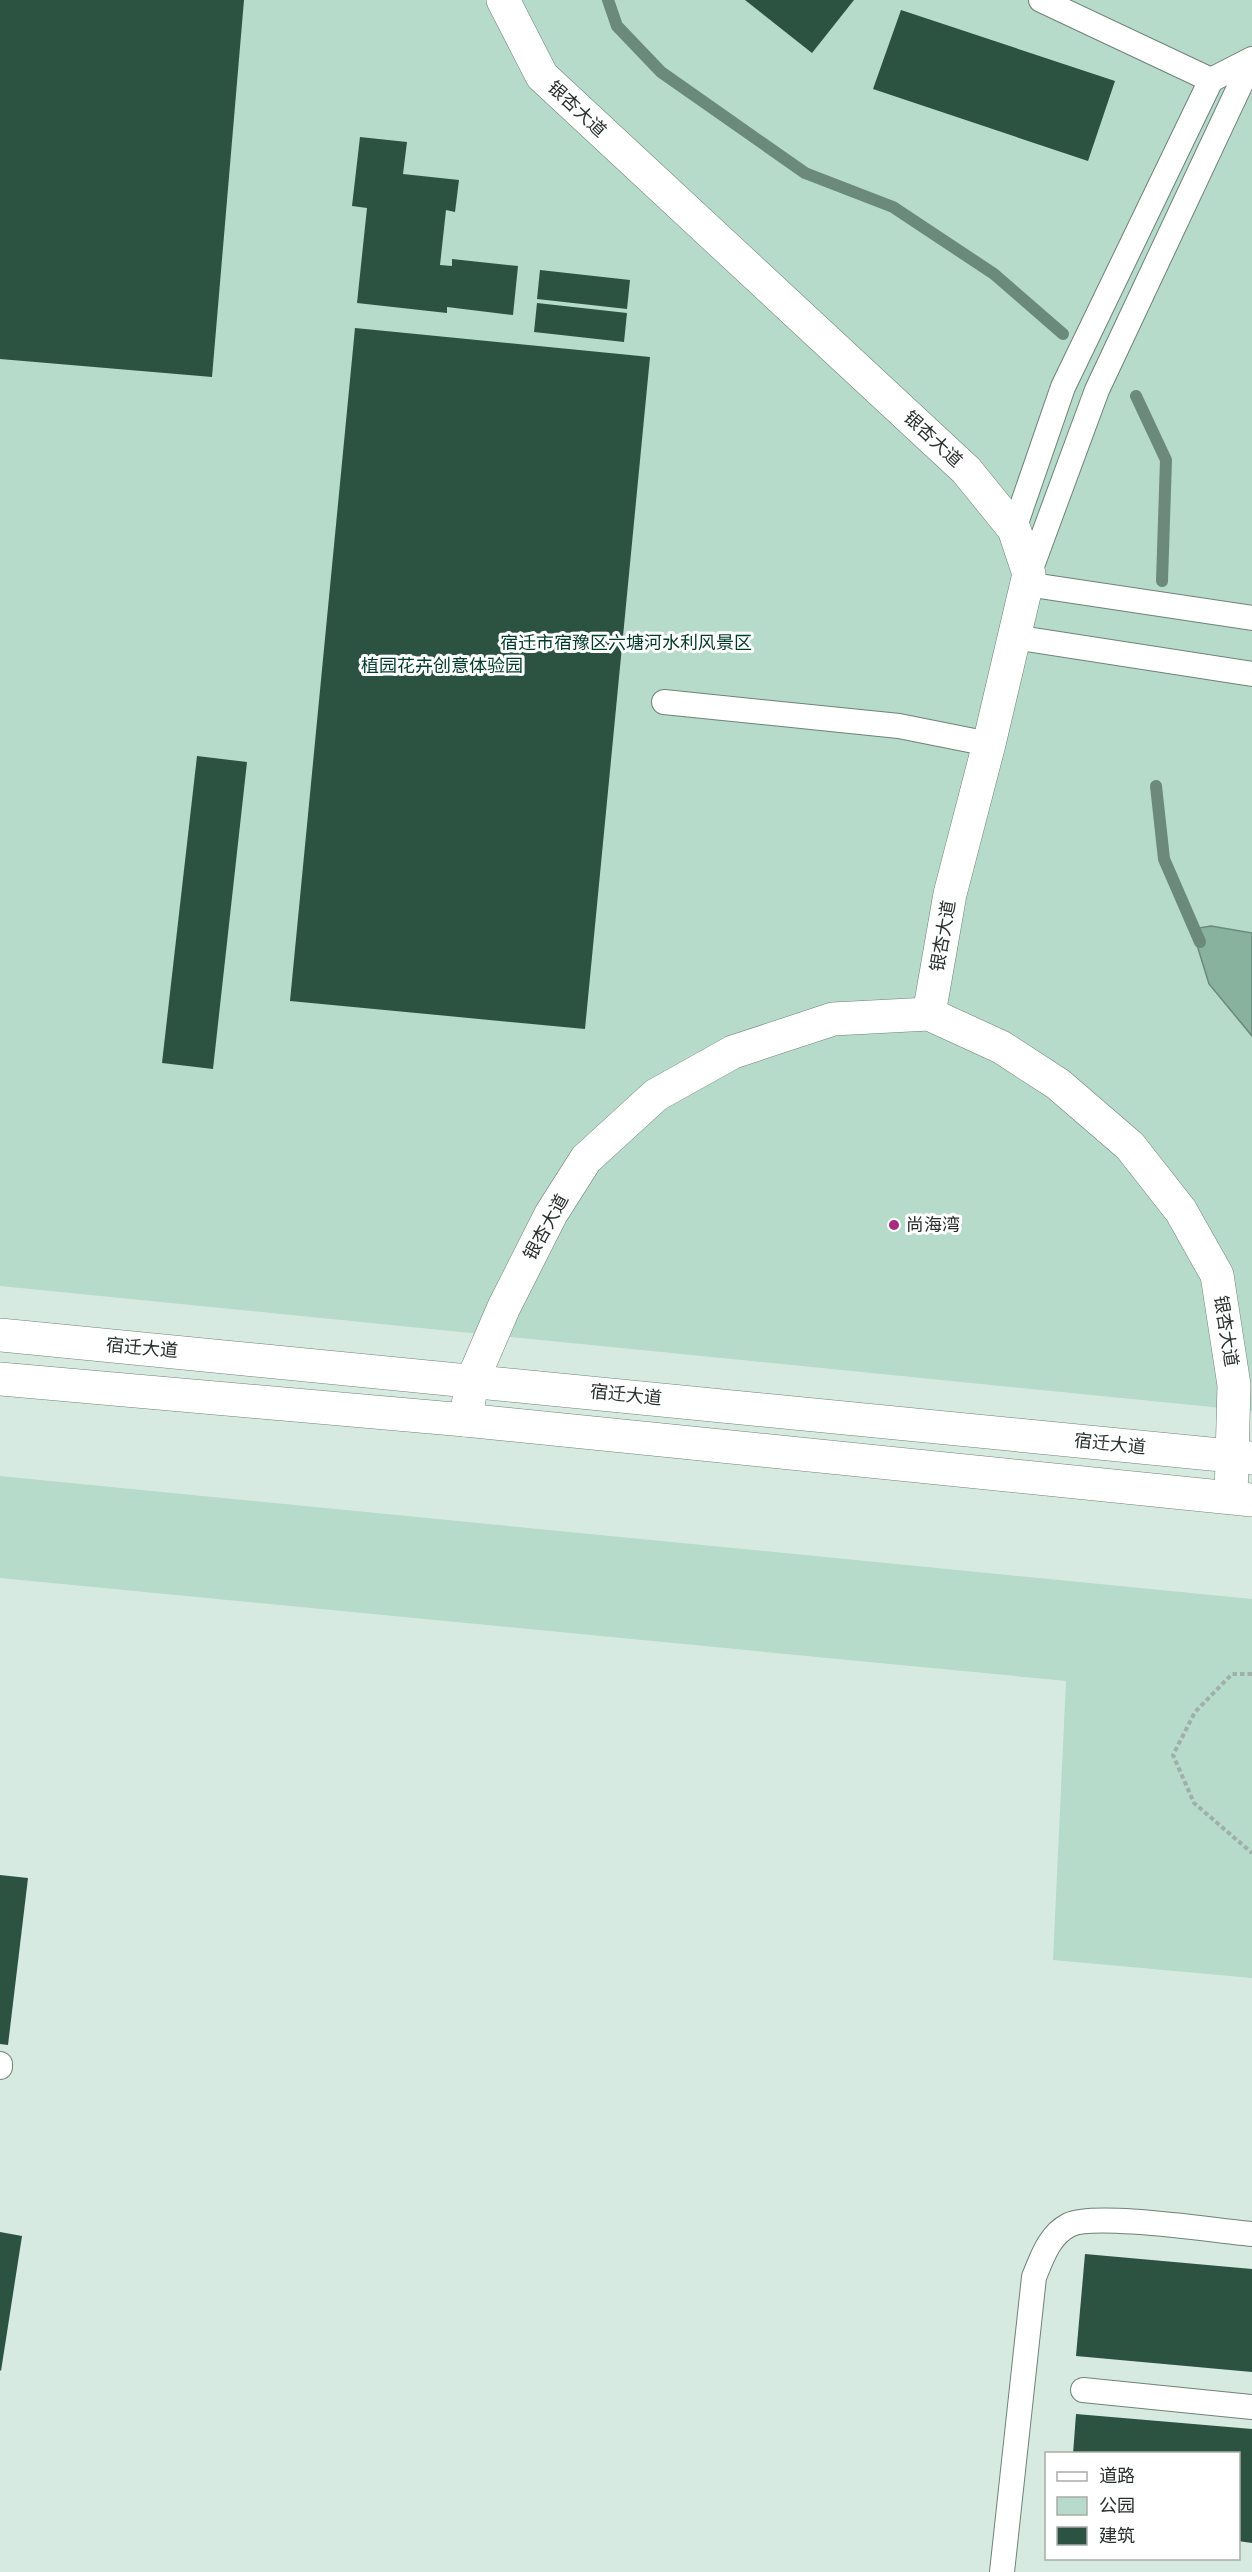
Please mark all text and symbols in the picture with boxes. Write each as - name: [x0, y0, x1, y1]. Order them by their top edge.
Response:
- street label: 银杏大道: [543, 76, 611, 142]
- street label: 银杏大道: [899, 406, 967, 472]
- park label: 宿迁市宿豫区六塘河水利风景区: [500, 632, 752, 654]
- park label: 植园花卉创意体验园: [361, 655, 523, 677]
- street label: 银杏大道: [926, 899, 960, 973]
- street label: 银杏大道: [519, 1190, 573, 1264]
- place label: 尚海湾: [906, 1214, 960, 1236]
- marker: 尚海湾: [887, 1218, 901, 1232]
- street label: 银杏大道: [1210, 1294, 1242, 1368]
- street label: 宿迁大道: [105, 1334, 179, 1362]
- street label: 宿迁大道: [589, 1380, 663, 1410]
- street label: 宿迁大道: [1073, 1429, 1147, 1459]
- legend: [1045, 2452, 1240, 2560]
- text: 道路: [1099, 2465, 1135, 2487]
- text: 公园: [1099, 2495, 1135, 2517]
- text: 建筑: [1099, 2525, 1135, 2547]

